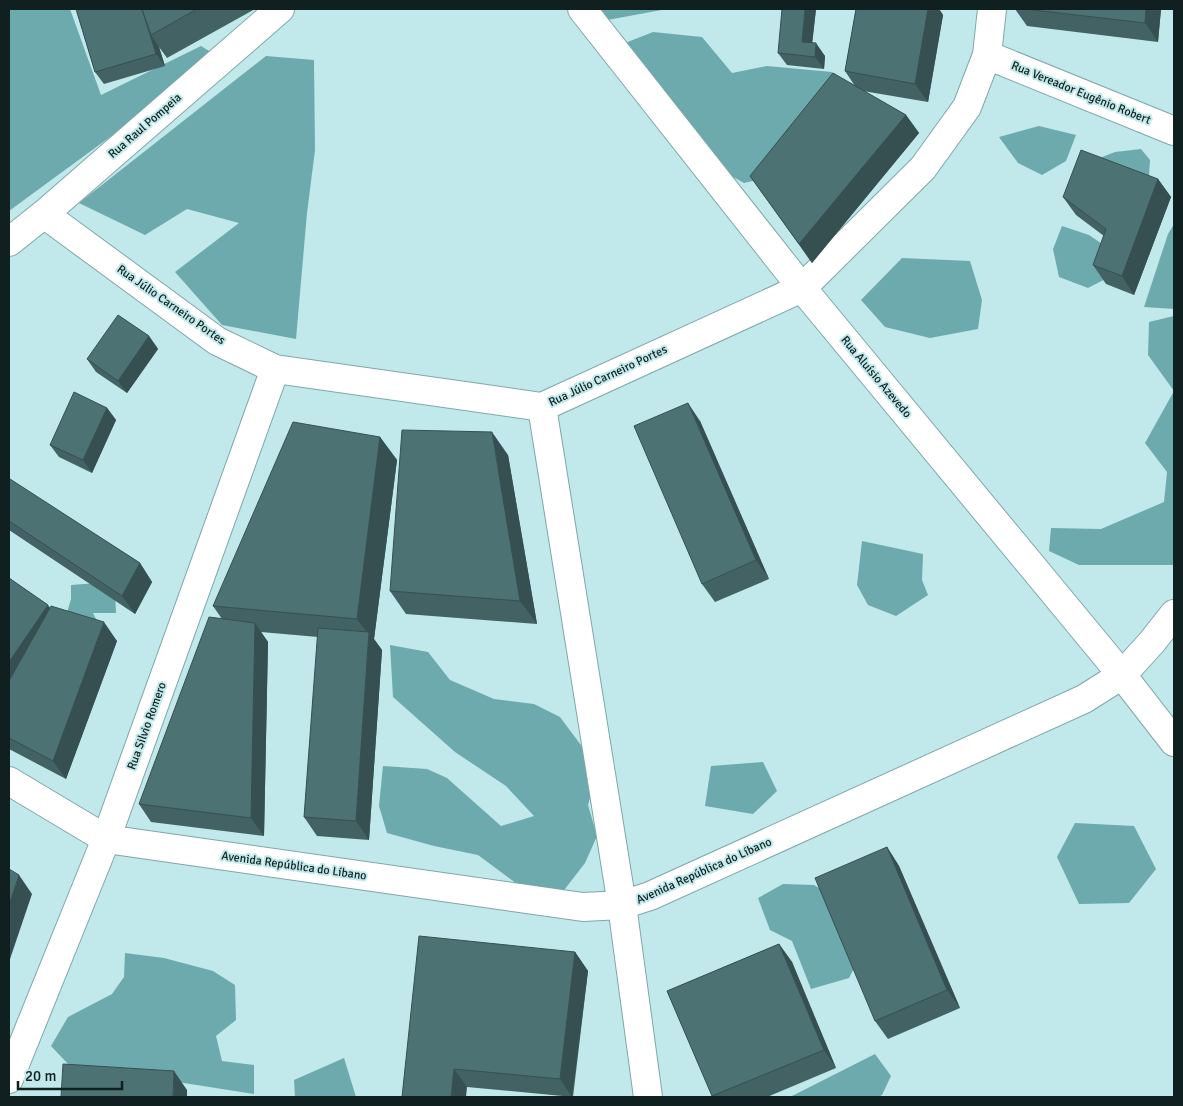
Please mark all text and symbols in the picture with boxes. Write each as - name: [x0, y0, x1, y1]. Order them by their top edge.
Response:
- street label: Rua Vereador Eugênio Robert: [1009, 58, 1153, 128]
- street label: Rua Raul Pompeia: [105, 90, 185, 162]
- street label: Rua Júlio Carneiro Portes: [114, 262, 228, 348]
- street label: Rua Aluísio Azevedo: [837, 333, 915, 421]
- street label: Rua Júlio Carneiro Portes: [546, 342, 670, 410]
- street label: Rua Silvio Romero: [124, 680, 170, 772]
- street label: Avenida República do Líbano: [634, 834, 774, 908]
- street label: Avenida República do Líbano: [220, 848, 368, 884]
- scale bar: [18, 1058, 121, 1090]
- text: 20 m: [25, 1067, 56, 1085]

